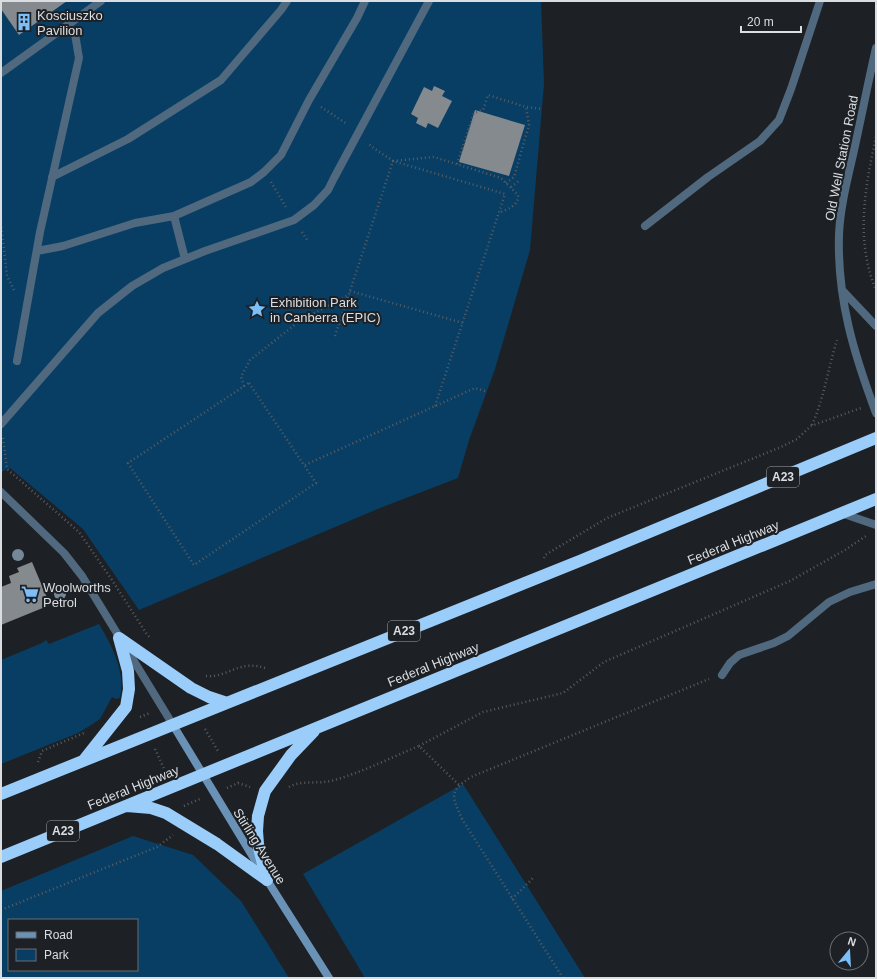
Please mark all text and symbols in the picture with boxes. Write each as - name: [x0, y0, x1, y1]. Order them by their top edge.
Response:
- place label: Kosciuszko Pavilion: [37, 8, 103, 38]
- scale bar: [741, 8, 801, 34]
- building icon: Kosciuszko Pavilion: [14, 12, 34, 32]
- text: 20 m: [747, 15, 774, 29]
- street label: Old Well Station Road: [822, 94, 861, 222]
- place label: Exhibition Park in Canberra (EPIC): [270, 295, 381, 325]
- place icon: Exhibition Park in Canberra (EPIC): [247, 299, 267, 319]
- road number: A23: [767, 467, 799, 487]
- street label: Federal Highway: [685, 517, 782, 568]
- place label: Woolworths Petrol: [43, 580, 111, 610]
- supermarket icon: Woolworths Petrol: [20, 584, 40, 604]
- road number: A23: [388, 621, 420, 641]
- street label: Federal Highway: [385, 639, 482, 690]
- street label: Federal Highway: [85, 762, 182, 813]
- street label: Stirling Avenue: [230, 806, 289, 887]
- road number: A23: [47, 821, 79, 841]
- legend: [8, 919, 138, 971]
- text: Road: [44, 928, 73, 942]
- north arrow: [829, 931, 869, 971]
- text: N: [846, 935, 858, 948]
- text: Park: [44, 948, 70, 962]

